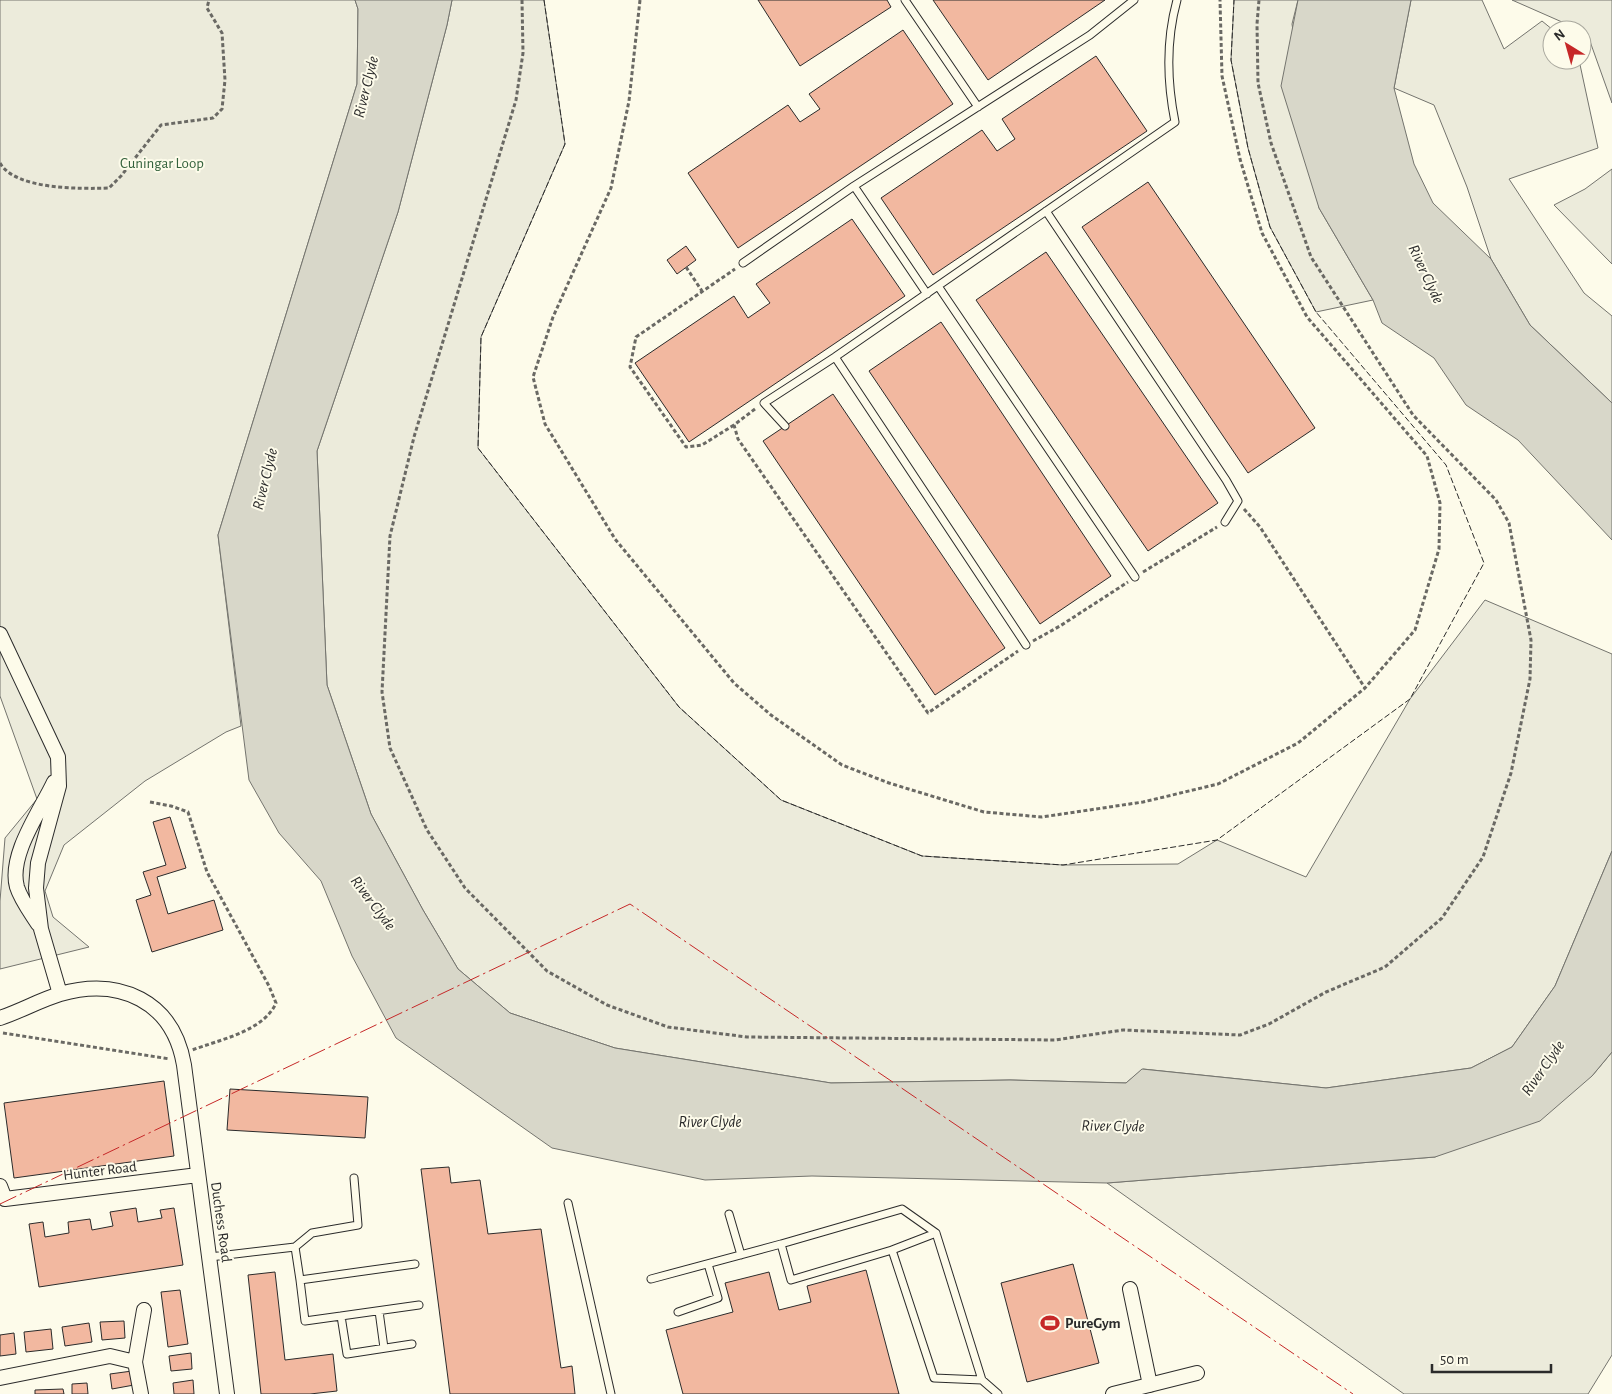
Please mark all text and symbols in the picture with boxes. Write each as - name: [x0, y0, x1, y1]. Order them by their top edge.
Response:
- north arrow: [1542, 20, 1592, 70]
- text: N: [1552, 27, 1568, 44]
- water label: River Clyde: [351, 54, 381, 120]
- park label: Cuningar Loop: [120, 156, 204, 171]
- water label: River Clyde: [1405, 242, 1447, 306]
- water label: River Clyde: [250, 446, 280, 512]
- water label: River Clyde: [348, 873, 398, 933]
- water label: River Clyde: [1518, 1038, 1568, 1098]
- water label: River Clyde: [678, 1114, 742, 1130]
- water label: River Clyde: [1081, 1117, 1145, 1135]
- street label: Hunter Road: [62, 1159, 138, 1183]
- street label: Duchess Road: [208, 1181, 234, 1263]
- sports icon: PureGym: [1039, 1312, 1061, 1334]
- place label: PureGym: [1065, 1316, 1121, 1331]
- scale bar: [1432, 1342, 1551, 1374]
- text: 50 m: [1440, 1352, 1469, 1367]

